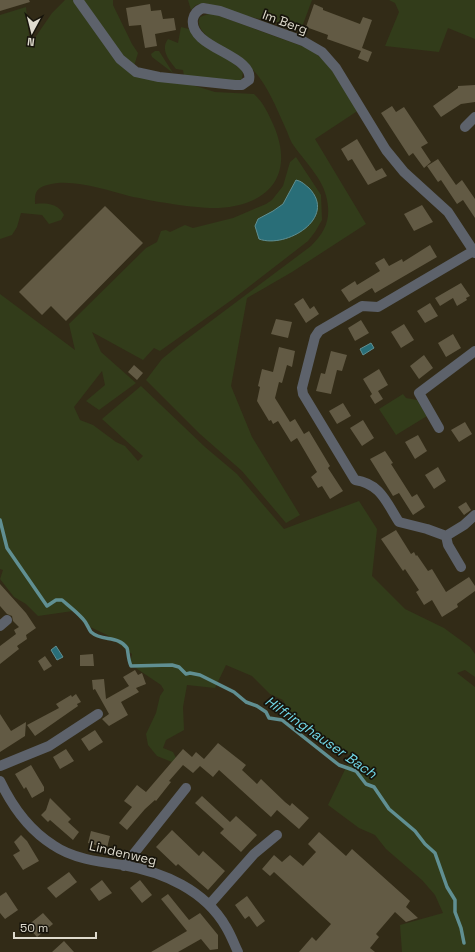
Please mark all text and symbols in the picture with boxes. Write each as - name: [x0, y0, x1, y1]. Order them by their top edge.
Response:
- street label: Im Berg: [260, 6, 310, 38]
- north arrow: [12, 12, 52, 52]
- text: N: [26, 35, 35, 49]
- water label: Hilfringhauser Bach: [262, 692, 381, 783]
- street label: Lindenweg: [88, 837, 158, 869]
- scale bar: [14, 914, 96, 940]
- text: 50 m: [20, 920, 48, 936]

